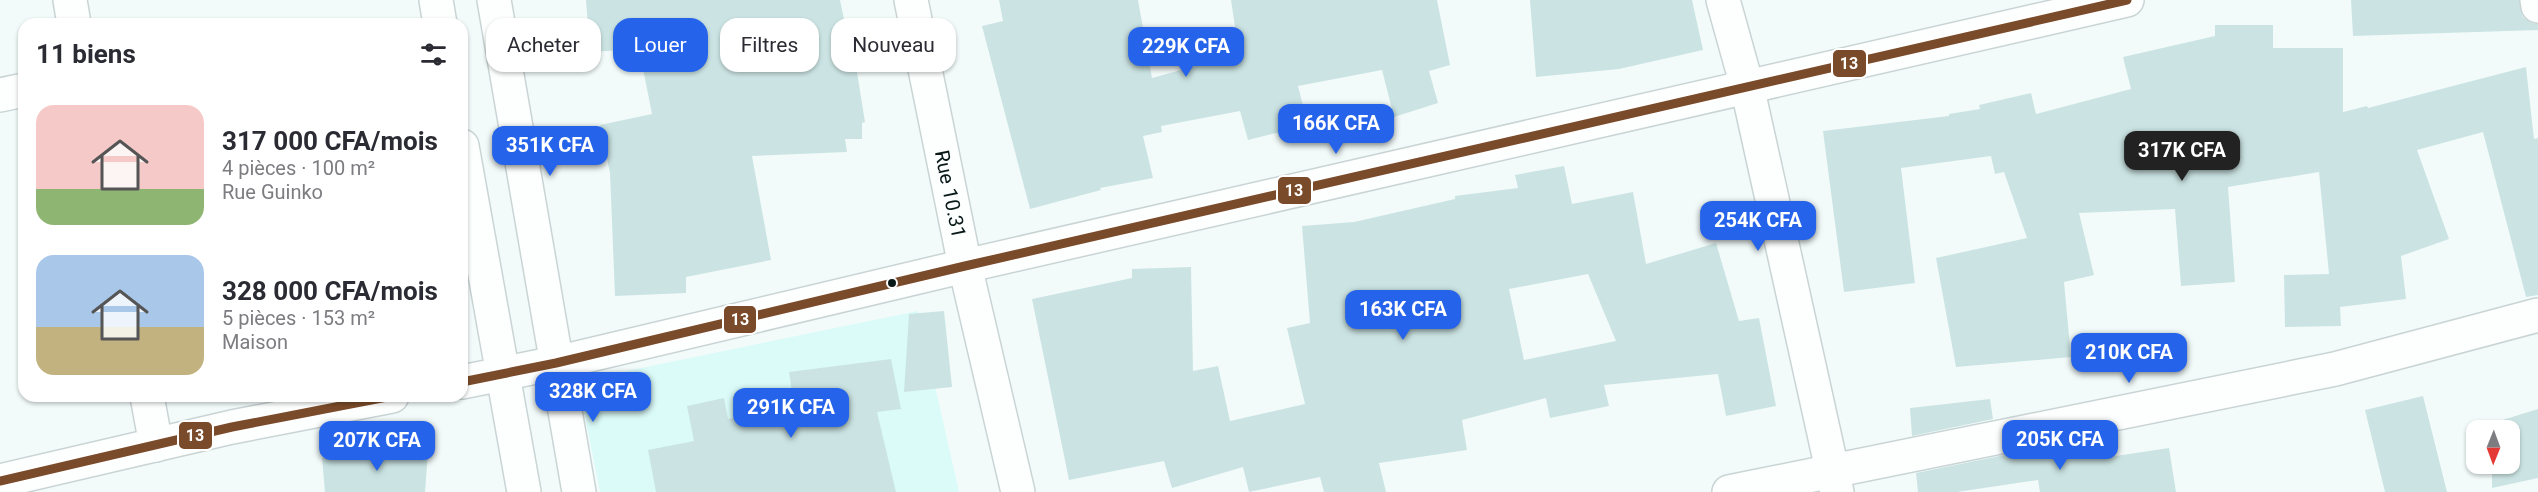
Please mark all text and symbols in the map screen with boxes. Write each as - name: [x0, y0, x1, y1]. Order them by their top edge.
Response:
- chip: Acheter: [486, 18, 601, 72]
- chip: Louer: [613, 18, 708, 72]
- chip: Filtres: [720, 18, 819, 72]
- chip: Nouveau: [831, 18, 956, 72]
- pin: 229K CFA: [1124, 27, 1248, 78]
- text: 229K CFA: [1142, 34, 1230, 58]
- icon: filters: [417, 38, 450, 71]
- text: 11 biens: [36, 39, 136, 69]
- line badge: 13: [1832, 49, 1867, 78]
- text: 13: [1840, 54, 1858, 73]
- pin: 166K CFA: [1274, 104, 1398, 155]
- text: 166K CFA: [1292, 111, 1380, 135]
- text: 317 000 CFA/mois: [222, 126, 438, 156]
- pin: 351K CFA: [488, 126, 612, 177]
- icon: home: [84, 129, 156, 201]
- pin: 317K CFA: [2120, 131, 2244, 182]
- text: 351K CFA: [506, 133, 594, 157]
- text: 317K CFA: [2138, 138, 2226, 162]
- street label: Rue 10.31: [930, 148, 971, 240]
- text: 4 pièces · 100 m²: [222, 156, 375, 180]
- line badge: 13: [1277, 176, 1312, 205]
- text: Rue Guinko: [222, 180, 323, 204]
- text: 13: [1285, 181, 1303, 200]
- pin: 254K CFA: [1696, 201, 1820, 252]
- text: 254K CFA: [1714, 208, 1802, 232]
- text: 328 000 CFA/mois: [222, 276, 438, 306]
- unlabelled marker: [886, 277, 898, 289]
- icon: home: [84, 279, 156, 351]
- pin: 163K CFA: [1341, 290, 1465, 341]
- text: 163K CFA: [1359, 297, 1447, 321]
- line badge: 13: [723, 305, 757, 334]
- text: 5 pièces · 153 m²: [222, 306, 375, 330]
- text: 13: [731, 310, 749, 329]
- text: Maison: [222, 330, 288, 354]
- pin: 210K CFA: [2067, 333, 2191, 384]
- text: 210K CFA: [2085, 340, 2173, 364]
- pin: 328K CFA: [531, 372, 655, 423]
- text: 328K CFA: [549, 379, 637, 403]
- pin: 291K CFA: [729, 388, 853, 439]
- text: 291K CFA: [747, 395, 835, 419]
- pin: 205K CFA: [1998, 420, 2122, 471]
- north arrow: [2466, 420, 2520, 474]
- map controls: [2466, 420, 2520, 474]
- line badge: 13: [178, 421, 213, 450]
- pin: 207K CFA: [315, 421, 439, 472]
- text: 13: [186, 426, 204, 445]
- text: 205K CFA: [2016, 427, 2104, 451]
- text: 207K CFA: [333, 428, 421, 452]

